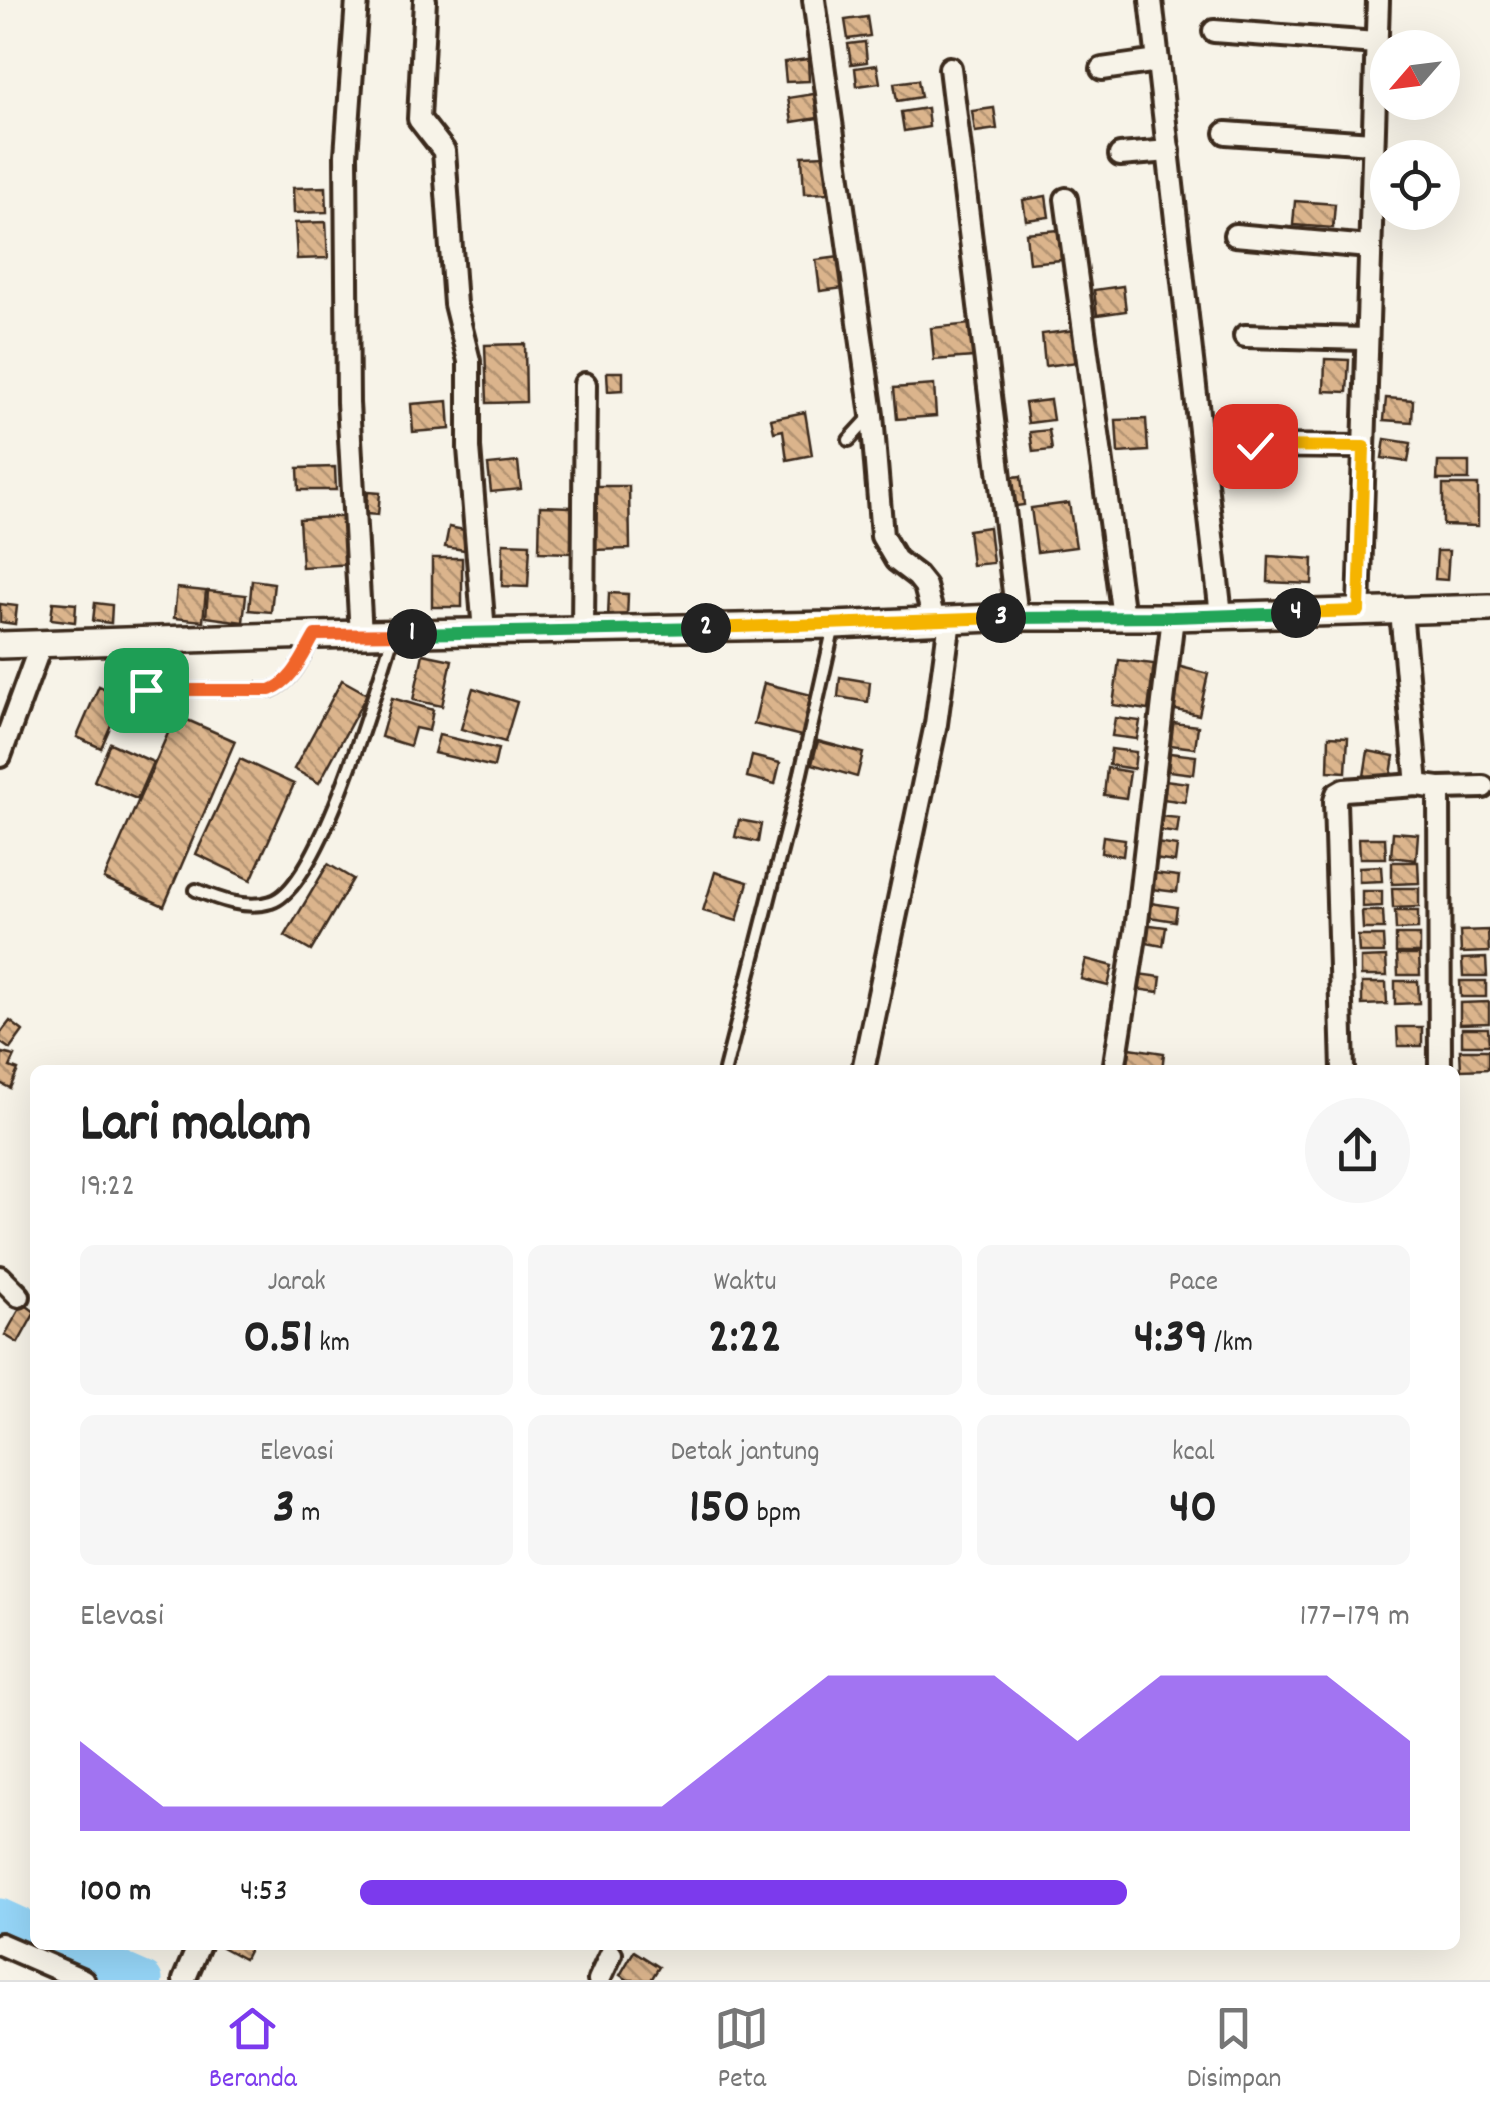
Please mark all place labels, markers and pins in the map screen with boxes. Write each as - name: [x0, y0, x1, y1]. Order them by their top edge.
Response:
- pin: [1213, 404, 1298, 489]
- pin: 4: [1271, 588, 1321, 638]
- pin: 3: [976, 593, 1026, 643]
- pin: 2: [681, 603, 731, 653]
- pin: 1: [387, 609, 437, 659]
- pin: [104, 648, 189, 733]

